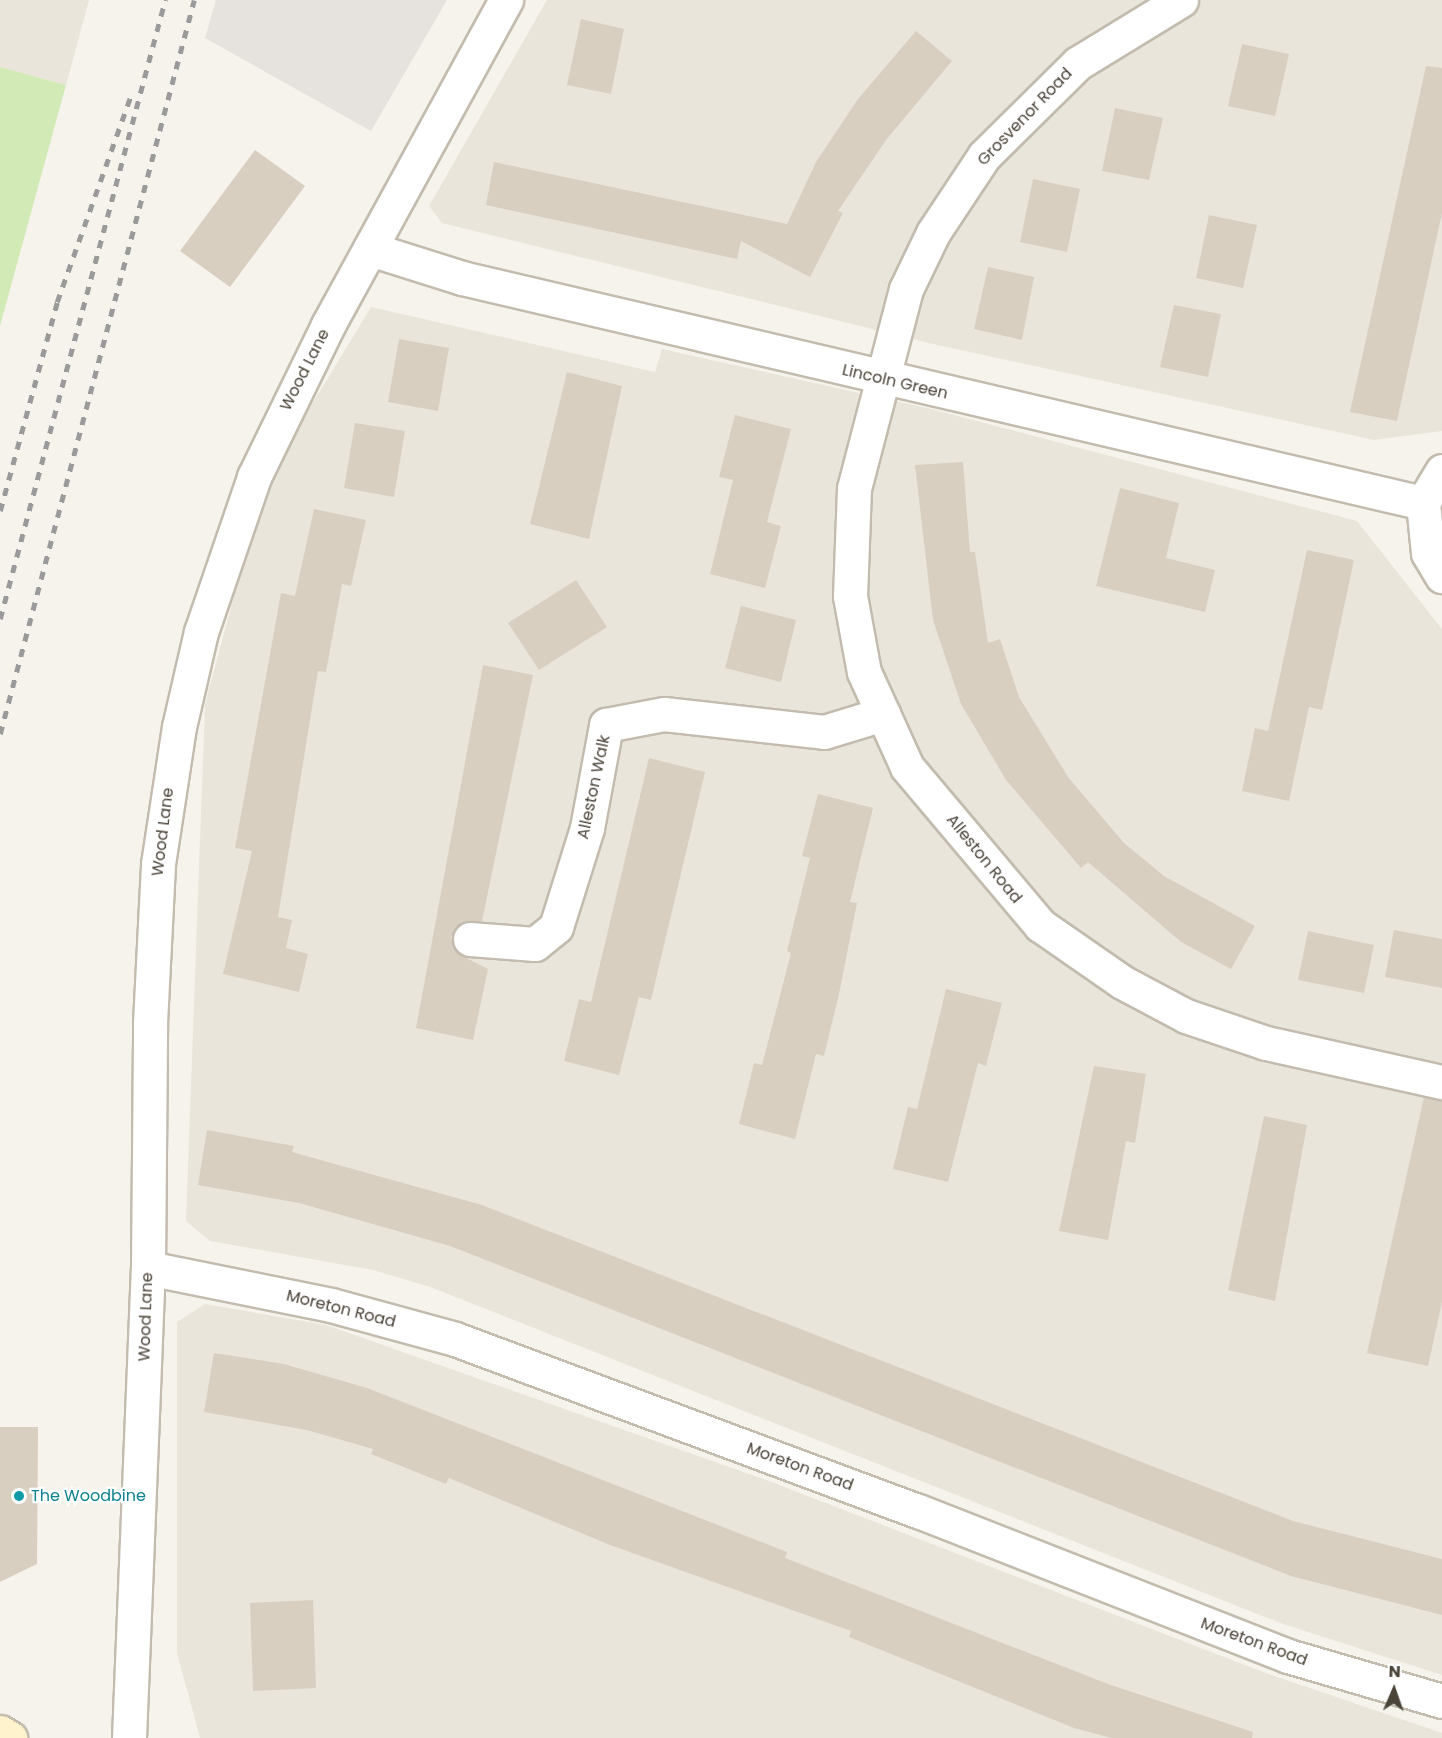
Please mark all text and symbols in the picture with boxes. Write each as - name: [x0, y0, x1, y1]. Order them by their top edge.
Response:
- street label: Grosvenor Road: [974, 64, 1076, 170]
- street label: Wood Lane: [276, 326, 334, 414]
- street label: Lincoln Green: [840, 361, 950, 403]
- street label: Alleston Walk: [574, 733, 614, 841]
- street label: Wood Lane: [148, 787, 178, 877]
- street label: Alleston Road: [942, 811, 1026, 907]
- street label: Wood Lane: [135, 1272, 157, 1362]
- street label: Moreton Road: [284, 1286, 398, 1332]
- street label: Moreton Road: [744, 1439, 856, 1495]
- place label: The Woodbine: [31, 1486, 146, 1506]
- marker: The Woodbine: [12, 1489, 26, 1503]
- street label: Moreton Road: [1198, 1614, 1310, 1670]
- north arrow: [1364, 1660, 1424, 1720]
- text: N: [1388, 1660, 1401, 1683]

